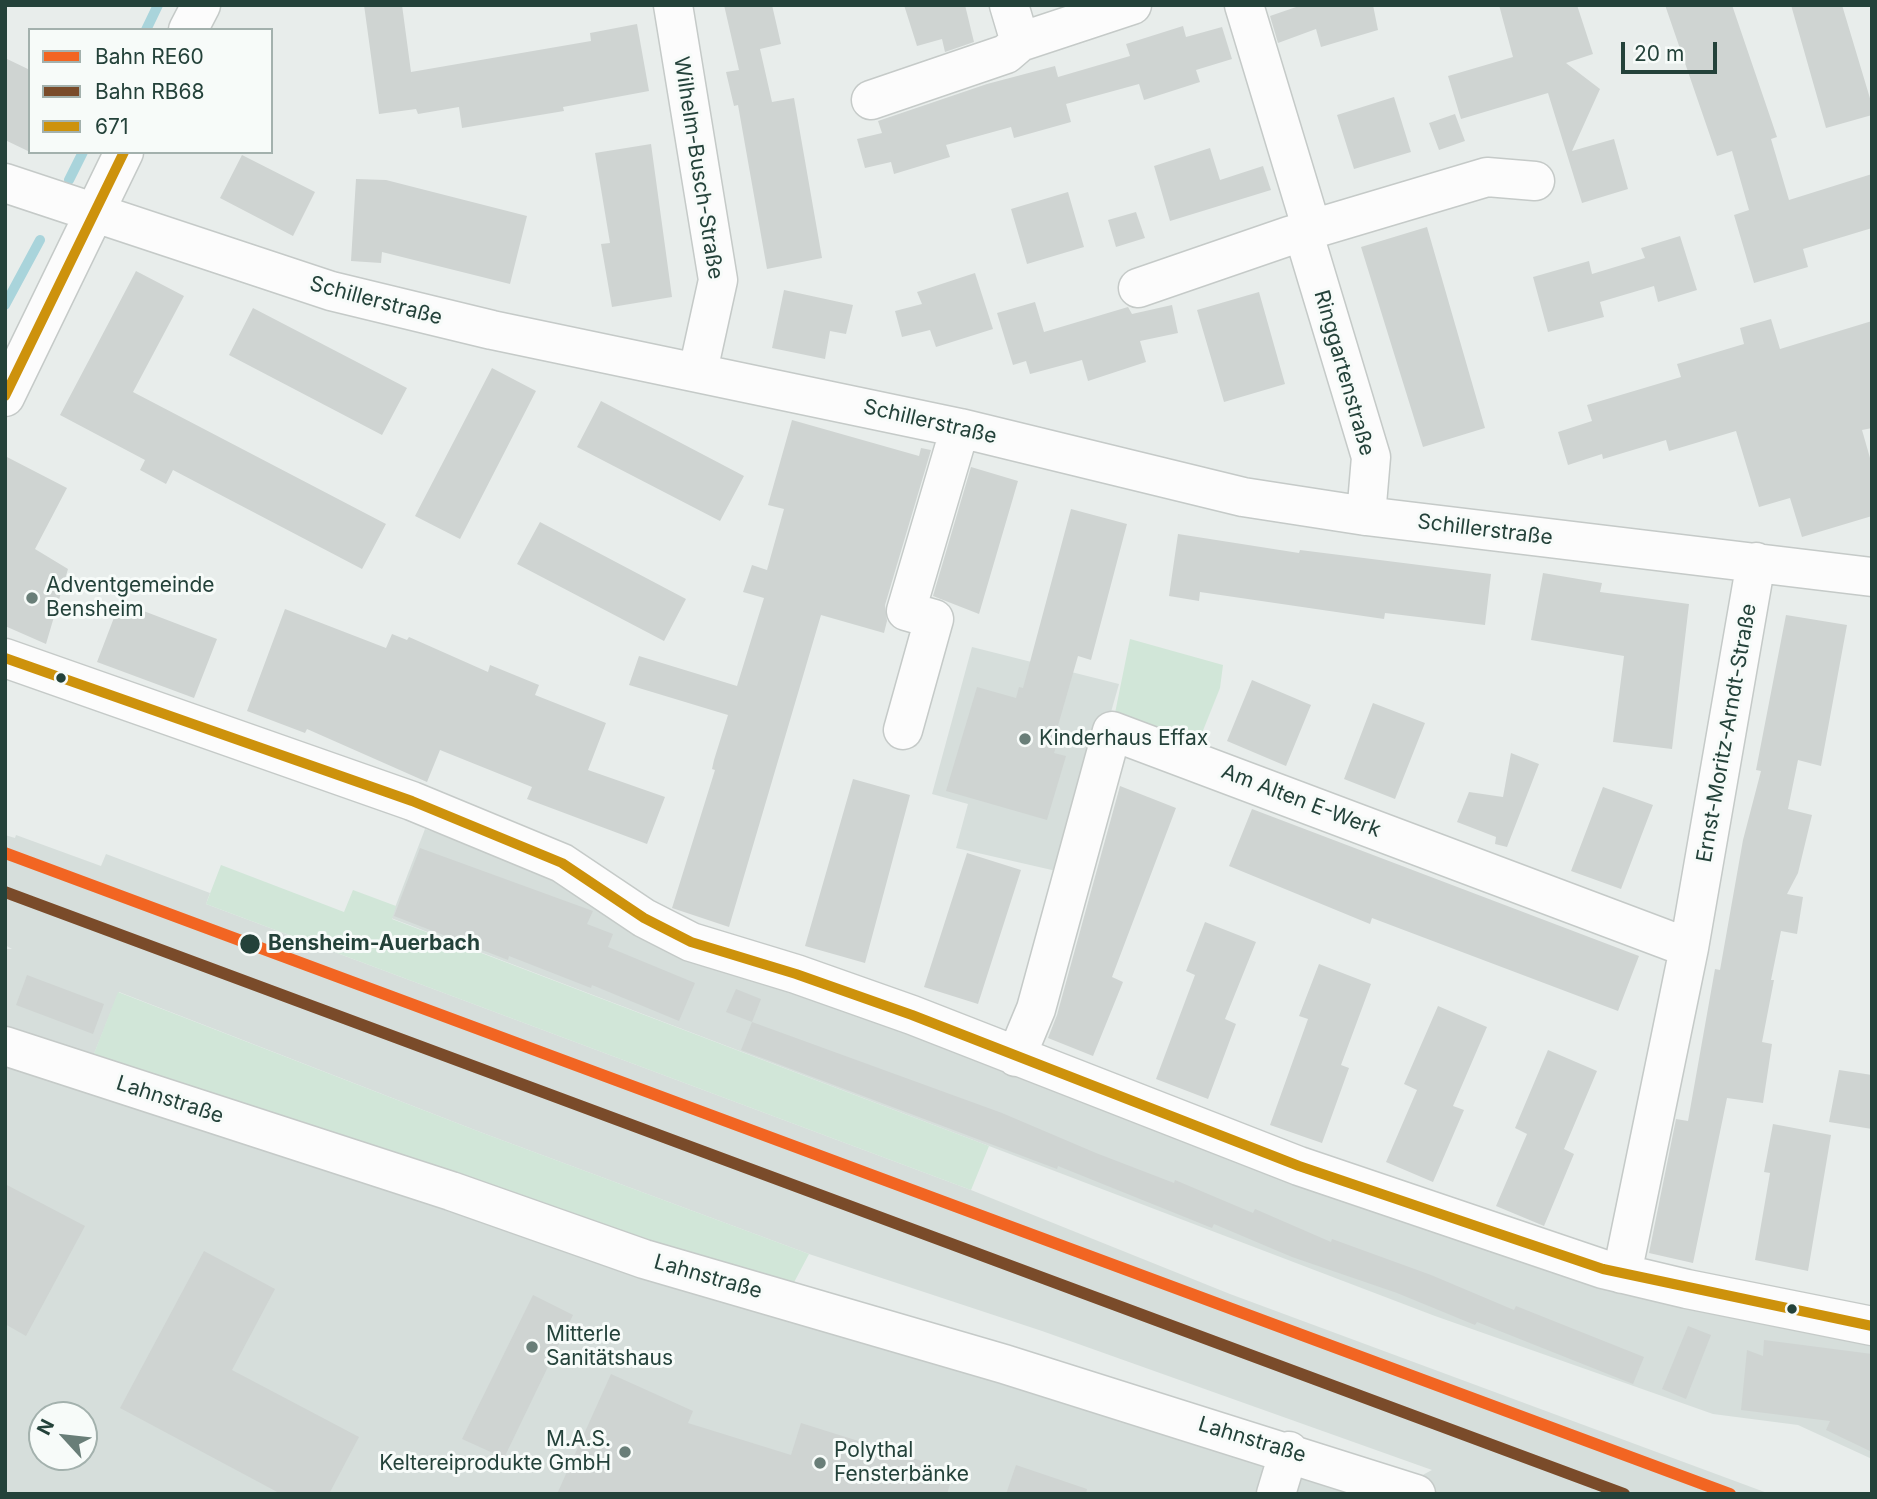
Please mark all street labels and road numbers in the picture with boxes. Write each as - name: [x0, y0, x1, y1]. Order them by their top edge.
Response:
- street label: Wilhelm-Busch-Straße: [668, 55, 728, 281]
- street label: Schillerstraße: [307, 271, 445, 331]
- street label: Ringgartenstraße: [1308, 287, 1380, 459]
- street label: Schillerstraße: [861, 394, 999, 450]
- street label: Schillerstraße: [1416, 509, 1554, 551]
- street label: Ernst-Moritz-Arndt-Straße: [1692, 602, 1762, 864]
- street label: Am Alten E-Werk: [1218, 759, 1384, 843]
- street label: Lahnstraße: [113, 1071, 227, 1129]
- street label: Lahnstraße: [651, 1250, 765, 1304]
- street label: Lahnstraße: [1195, 1412, 1309, 1468]

